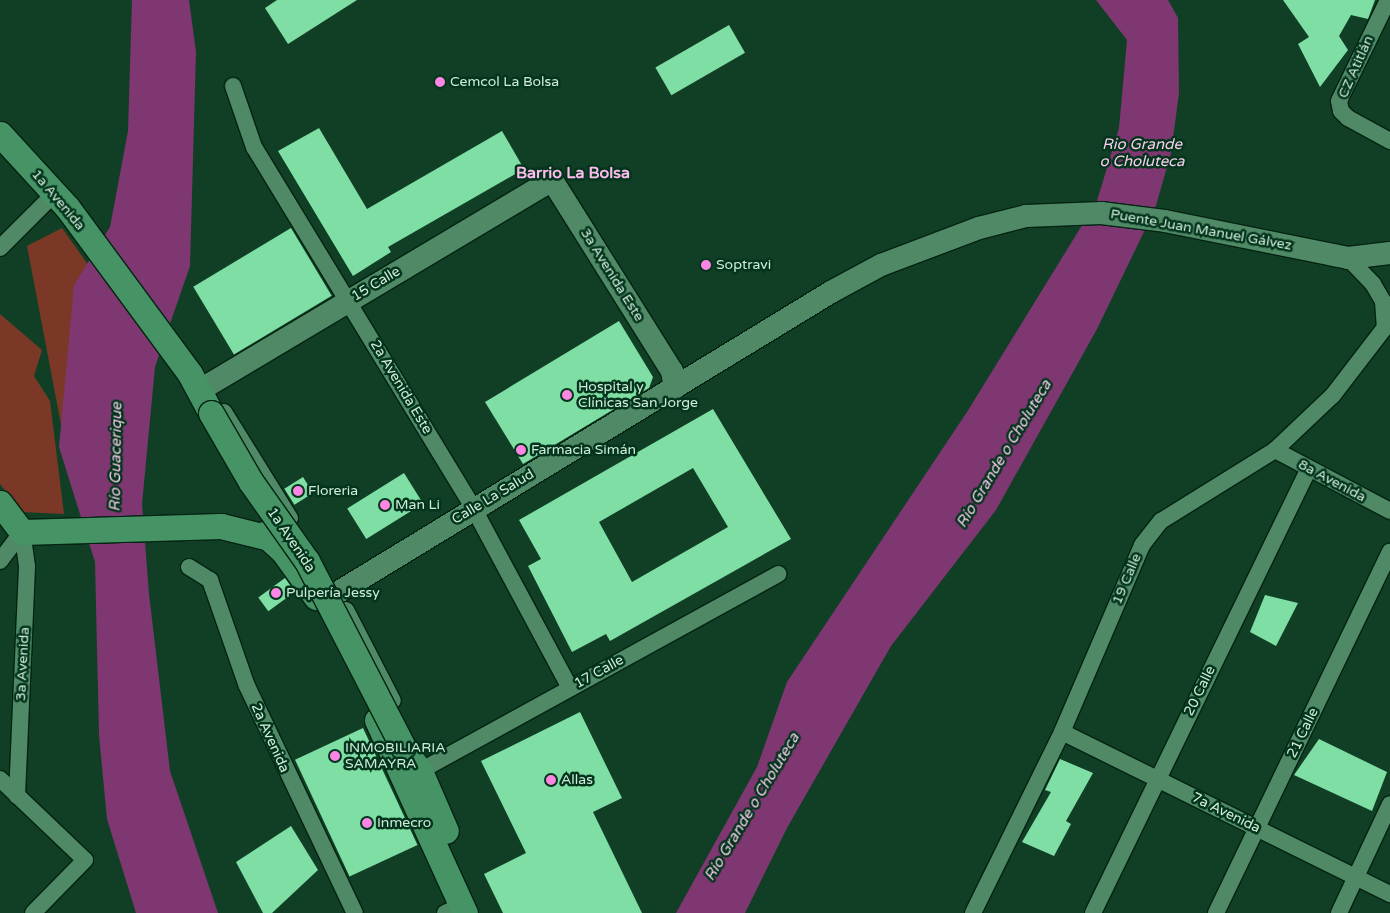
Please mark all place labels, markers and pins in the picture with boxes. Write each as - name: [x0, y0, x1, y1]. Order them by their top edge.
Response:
- place label: Cemcol La Bolsa: [450, 74, 559, 90]
- marker: Cemcol La Bolsa: [434, 76, 446, 88]
- place label: Soptravi: [716, 257, 771, 273]
- marker: Soptravi: [700, 259, 712, 271]
- place label: Hospital y Clínicas San Jorge: [578, 379, 698, 412]
- marker: Hospital y Clínicas San Jorge: [560, 388, 574, 402]
- place label: Farmacia Simán: [531, 442, 636, 458]
- marker: Farmacia Simán: [515, 444, 527, 456]
- place label: Floreria: [308, 483, 358, 499]
- marker: Floreria: [292, 485, 304, 497]
- place label: Man Li: [395, 497, 440, 513]
- marker: Man Li: [379, 499, 391, 511]
- place label: Pulpería Jessy: [286, 585, 380, 601]
- marker: Pulpería Jessy: [270, 587, 282, 599]
- place label: INMOBILIARIA SAMAYRA: [345, 740, 446, 772]
- marker: INMOBILIARIA SAMAYRA: [329, 750, 341, 762]
- place label: Allas: [561, 772, 593, 788]
- marker: Allas: [545, 774, 557, 786]
- place label: Inmecro: [377, 815, 431, 831]
- marker: Inmecro: [361, 817, 373, 829]

